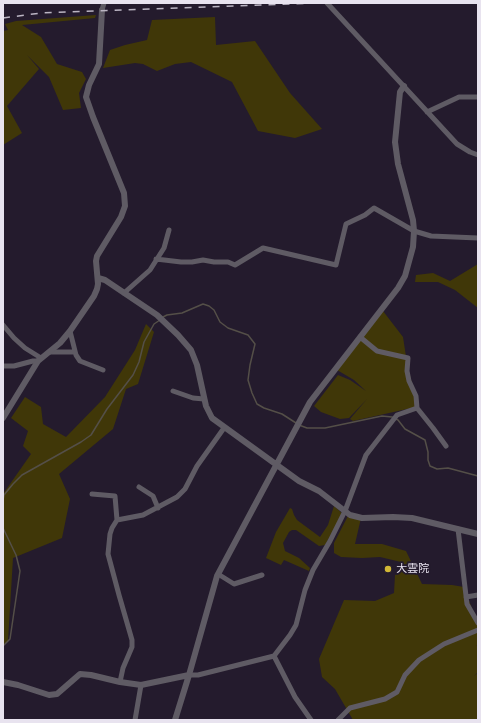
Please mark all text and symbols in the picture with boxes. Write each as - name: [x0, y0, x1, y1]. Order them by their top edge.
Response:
- place label: 大雲院: [396, 562, 429, 576]
- marker: 大雲院: [383, 564, 393, 574]

